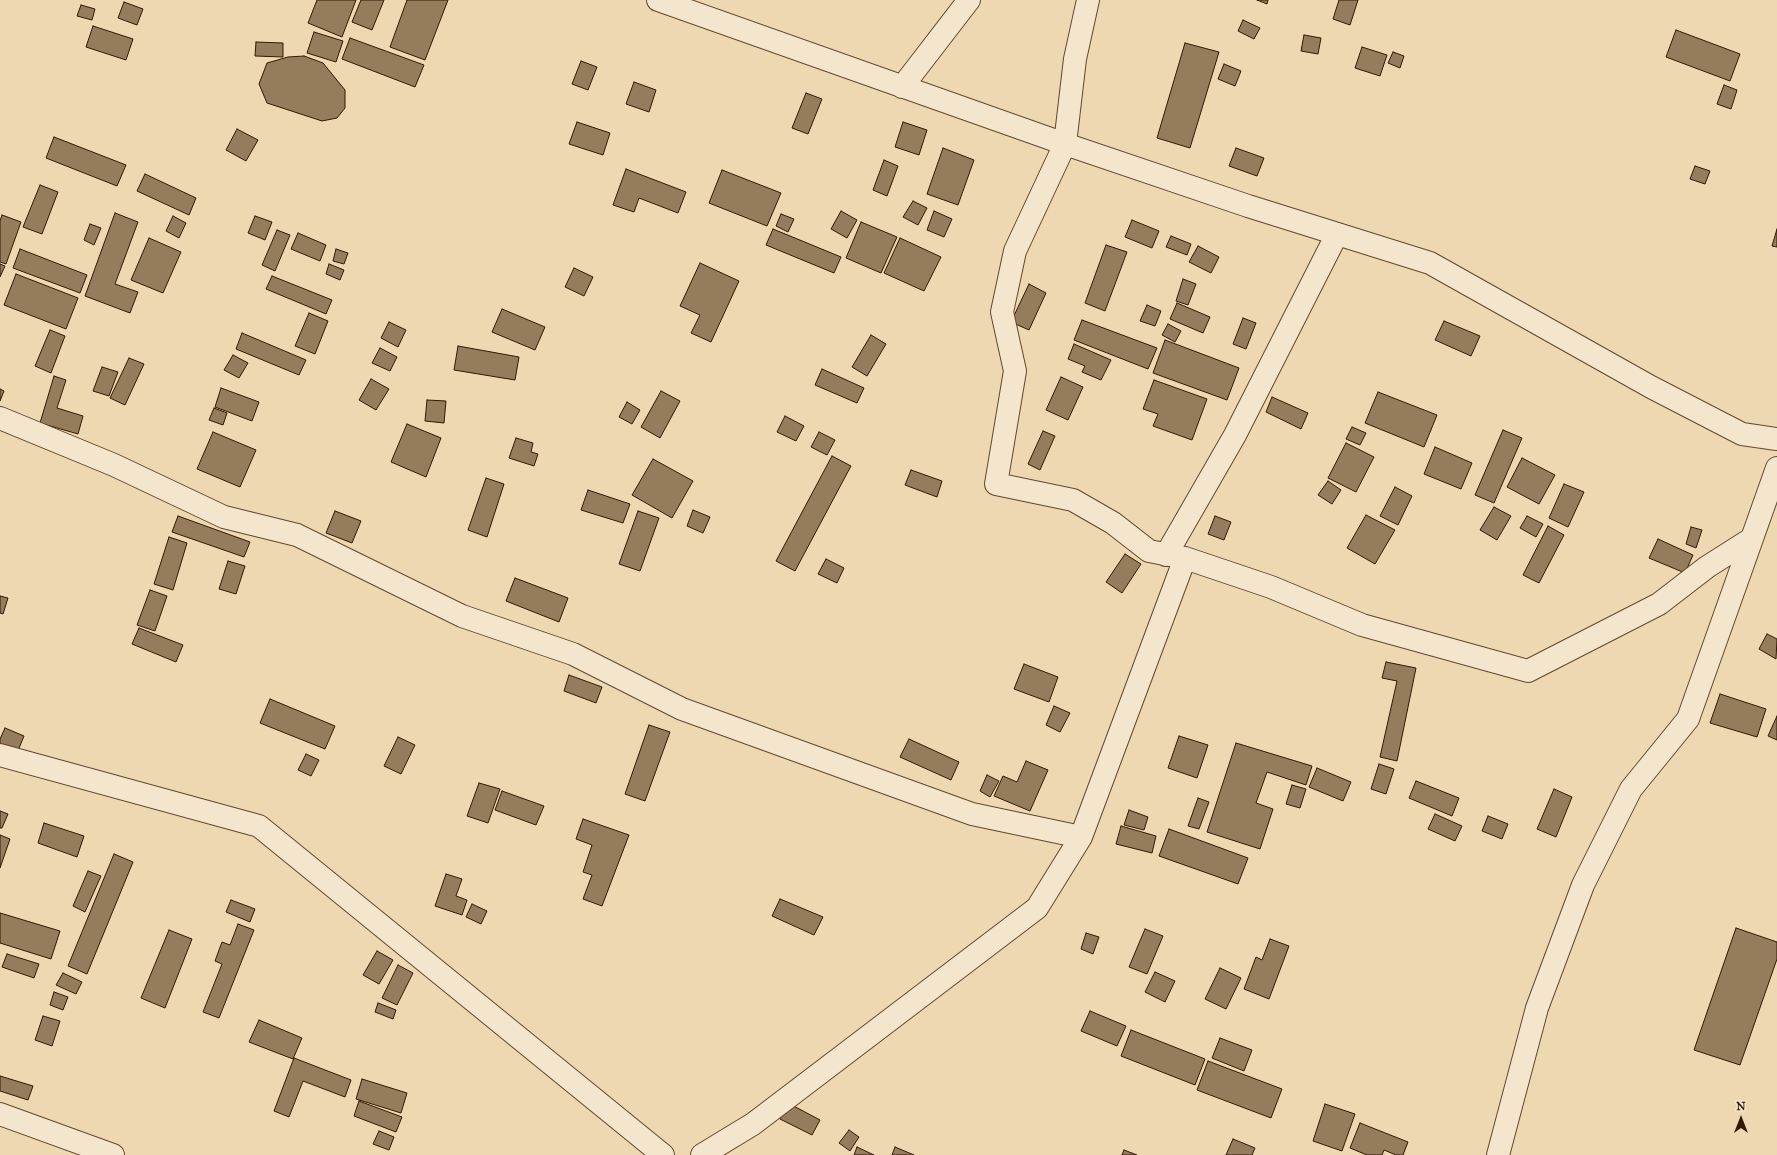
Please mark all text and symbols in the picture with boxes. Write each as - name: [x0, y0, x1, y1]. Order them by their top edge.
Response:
- north arrow: [1721, 1099, 1761, 1139]
- text: N: [1736, 1100, 1746, 1113]

